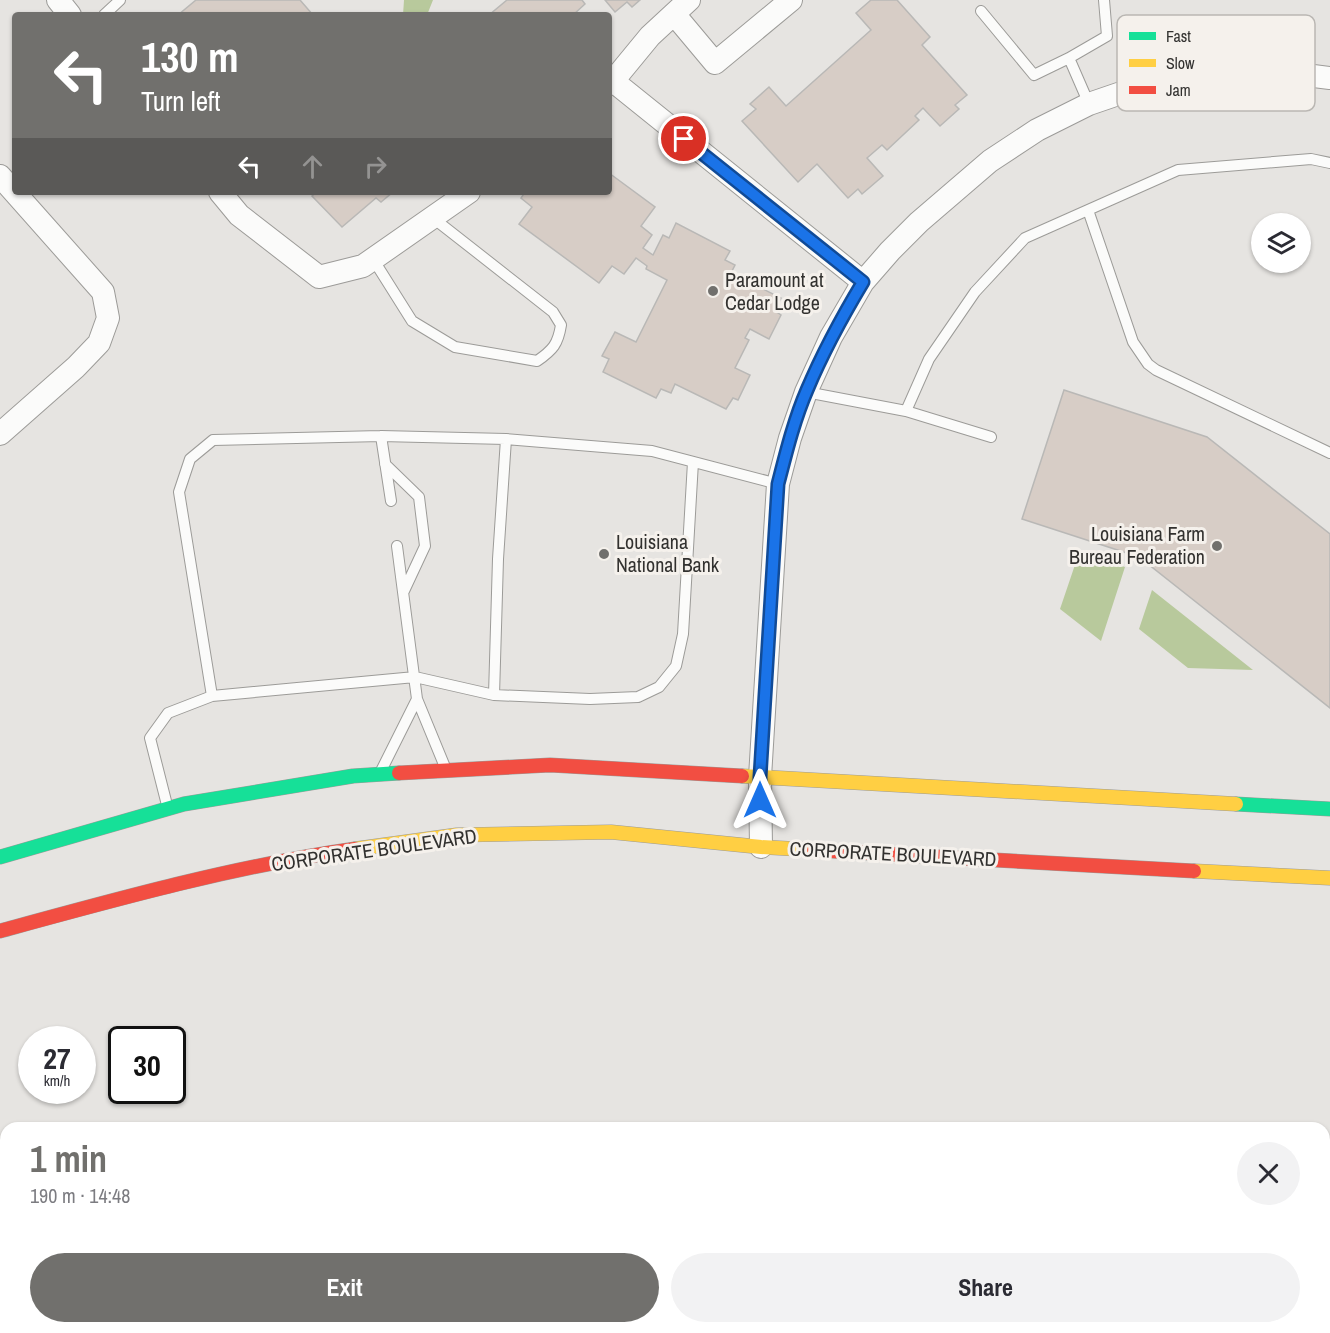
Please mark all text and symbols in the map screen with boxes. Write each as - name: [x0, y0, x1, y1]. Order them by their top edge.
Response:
- legend: [1117, 15, 1315, 111]
- text: Fast: [1166, 25, 1191, 47]
- text: 130 m: [141, 29, 239, 85]
- icon: left: [42, 36, 120, 114]
- text: Slow: [1166, 52, 1195, 74]
- text: Jam: [1166, 79, 1191, 101]
- text: Turn left: [141, 83, 220, 119]
- pin: [658, 113, 709, 164]
- icon: arrive: [667, 122, 700, 155]
- icon: left: [233, 150, 266, 183]
- icon: ahead: [296, 150, 329, 183]
- icon: right: [359, 150, 392, 183]
- map controls: [1251, 213, 1311, 273]
- button: layers: [1251, 213, 1311, 273]
- place label: Paramount at Cedar Lodge: [725, 266, 824, 316]
- marker: Paramount at Cedar Lodge: [706, 284, 720, 298]
- place label: Louisiana Farm Bureau Federation: [1069, 520, 1205, 570]
- place label: Louisiana National Bank: [616, 528, 720, 578]
- marker: Louisiana Farm Bureau Federation: [1210, 539, 1224, 553]
- marker: Louisiana National Bank: [597, 547, 611, 561]
- position arrow: [728, 768, 792, 832]
- street label: CORPORATE BOULEVARD: [269, 822, 478, 877]
- street label: CORPORATE BOULEVARD: [789, 835, 997, 872]
- speed limit sign: 30: [108, 1026, 186, 1104]
- text: 27: [43, 1038, 71, 1078]
- text: km/h: [44, 1070, 70, 1091]
- text: 1 min: [30, 1135, 107, 1183]
- button: close: [1237, 1142, 1300, 1205]
- text: 190 m · 14:48: [30, 1182, 130, 1209]
- button: Exit: [30, 1253, 659, 1322]
- button: Share: [671, 1253, 1300, 1322]

